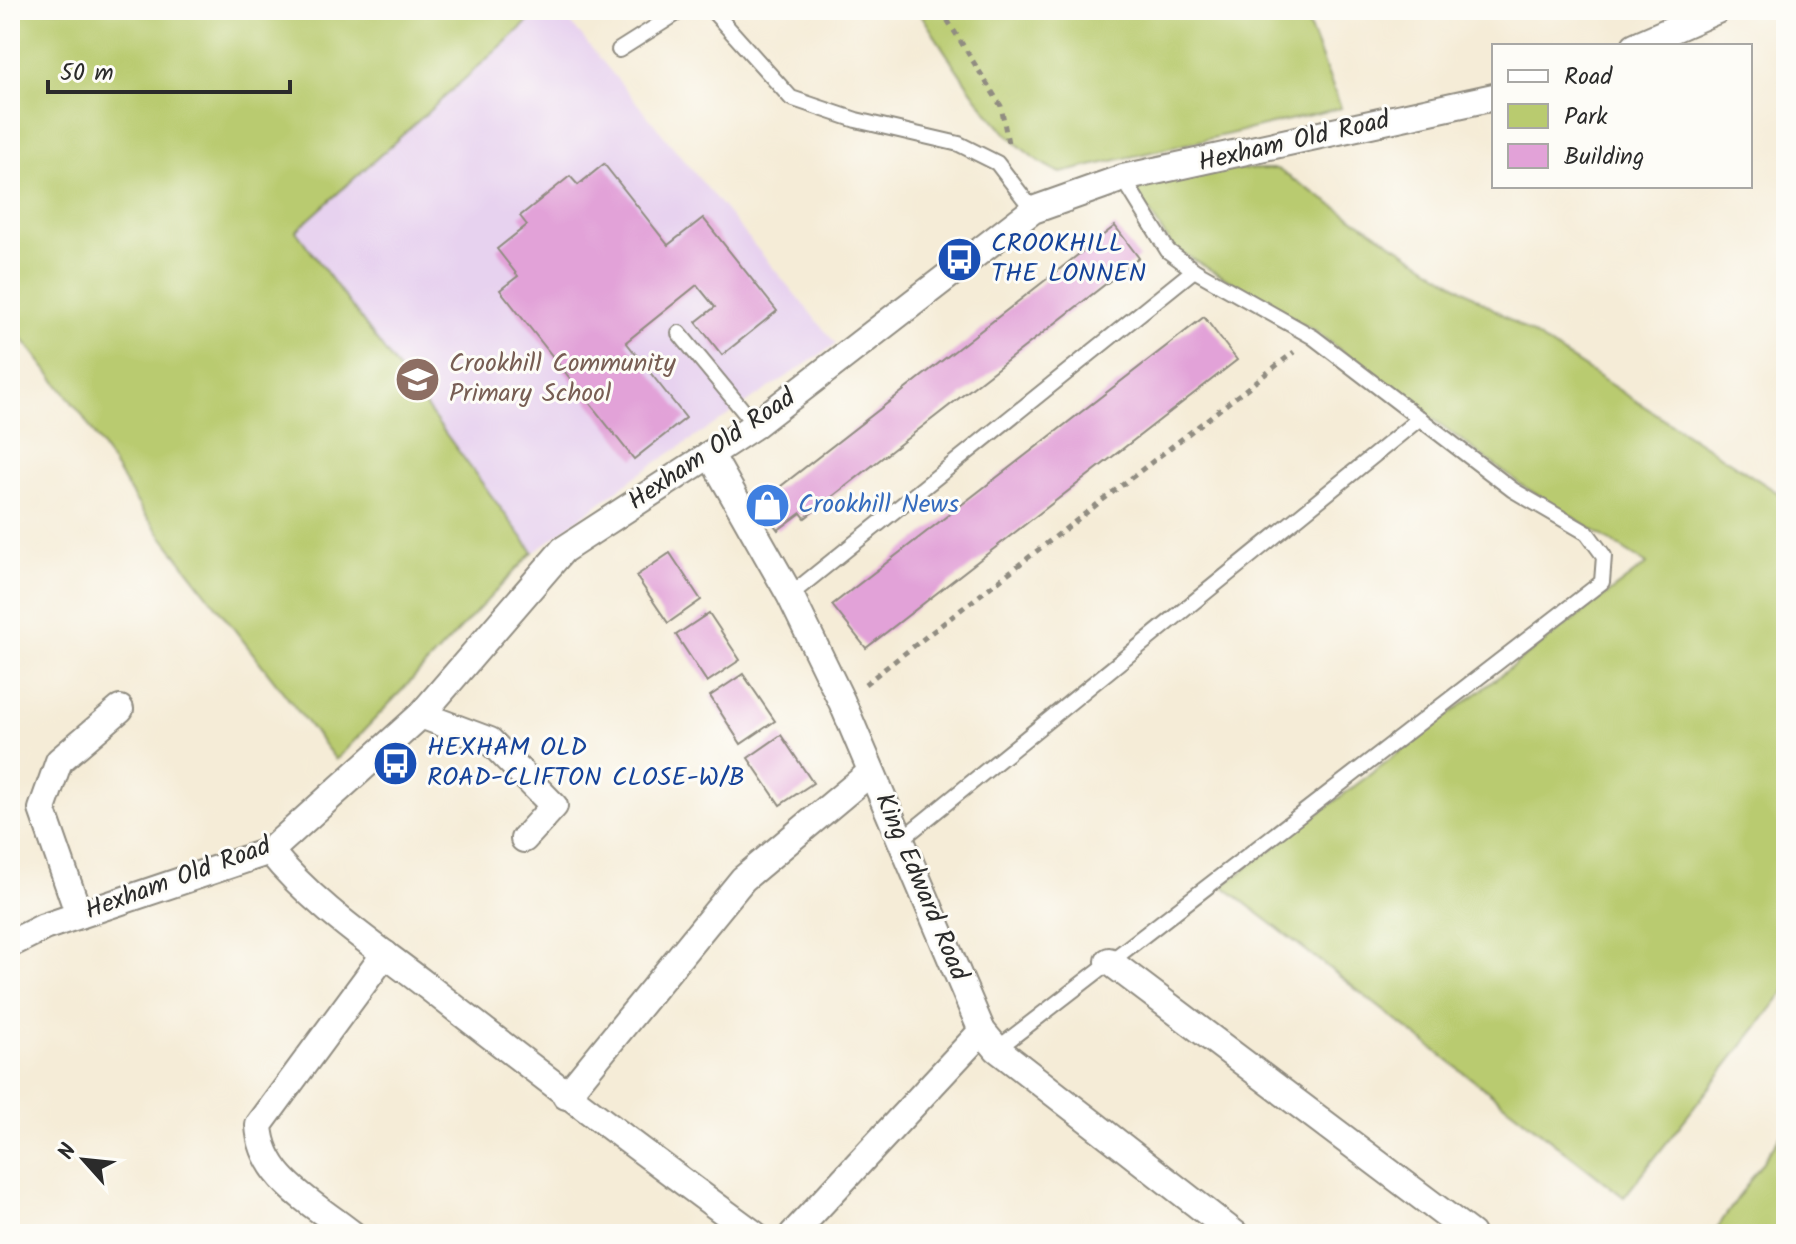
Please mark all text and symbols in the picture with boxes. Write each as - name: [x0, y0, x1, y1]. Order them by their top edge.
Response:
- scale bar: [48, 44, 290, 94]
- legend: [1492, 44, 1752, 188]
- text: 50 m: [60, 54, 114, 93]
- text: Road: [1564, 58, 1613, 97]
- text: Park: [1564, 98, 1608, 137]
- street label: Hexham Old Road: [1194, 99, 1395, 184]
- text: Building: [1564, 138, 1644, 177]
- place label: CROOKHILL THE LONNEN: [991, 223, 1146, 295]
- bus stop icon: CROOKHILL THE LONNEN: [936, 235, 984, 283]
- place label: Crookhill Community Primary School: [449, 343, 677, 415]
- school or university icon: Crookhill Community Primary School: [394, 355, 442, 403]
- street label: Hexham Old Road: [619, 377, 806, 522]
- shop icon: Crookhill News: [743, 481, 791, 529]
- place label: Crookhill News: [798, 484, 959, 526]
- place label: HEXHAM OLD ROAD-CLIFTON CLOSE-W/B: [427, 727, 745, 799]
- bus stop icon: HEXHAM OLD ROAD-CLIFTON CLOSE-W/B: [372, 739, 420, 787]
- street label: King Edward Road: [863, 787, 980, 988]
- street label: Hexham Old Road: [79, 826, 278, 932]
- north arrow: [44, 1120, 124, 1200]
- text: N: [50, 1138, 87, 1166]

